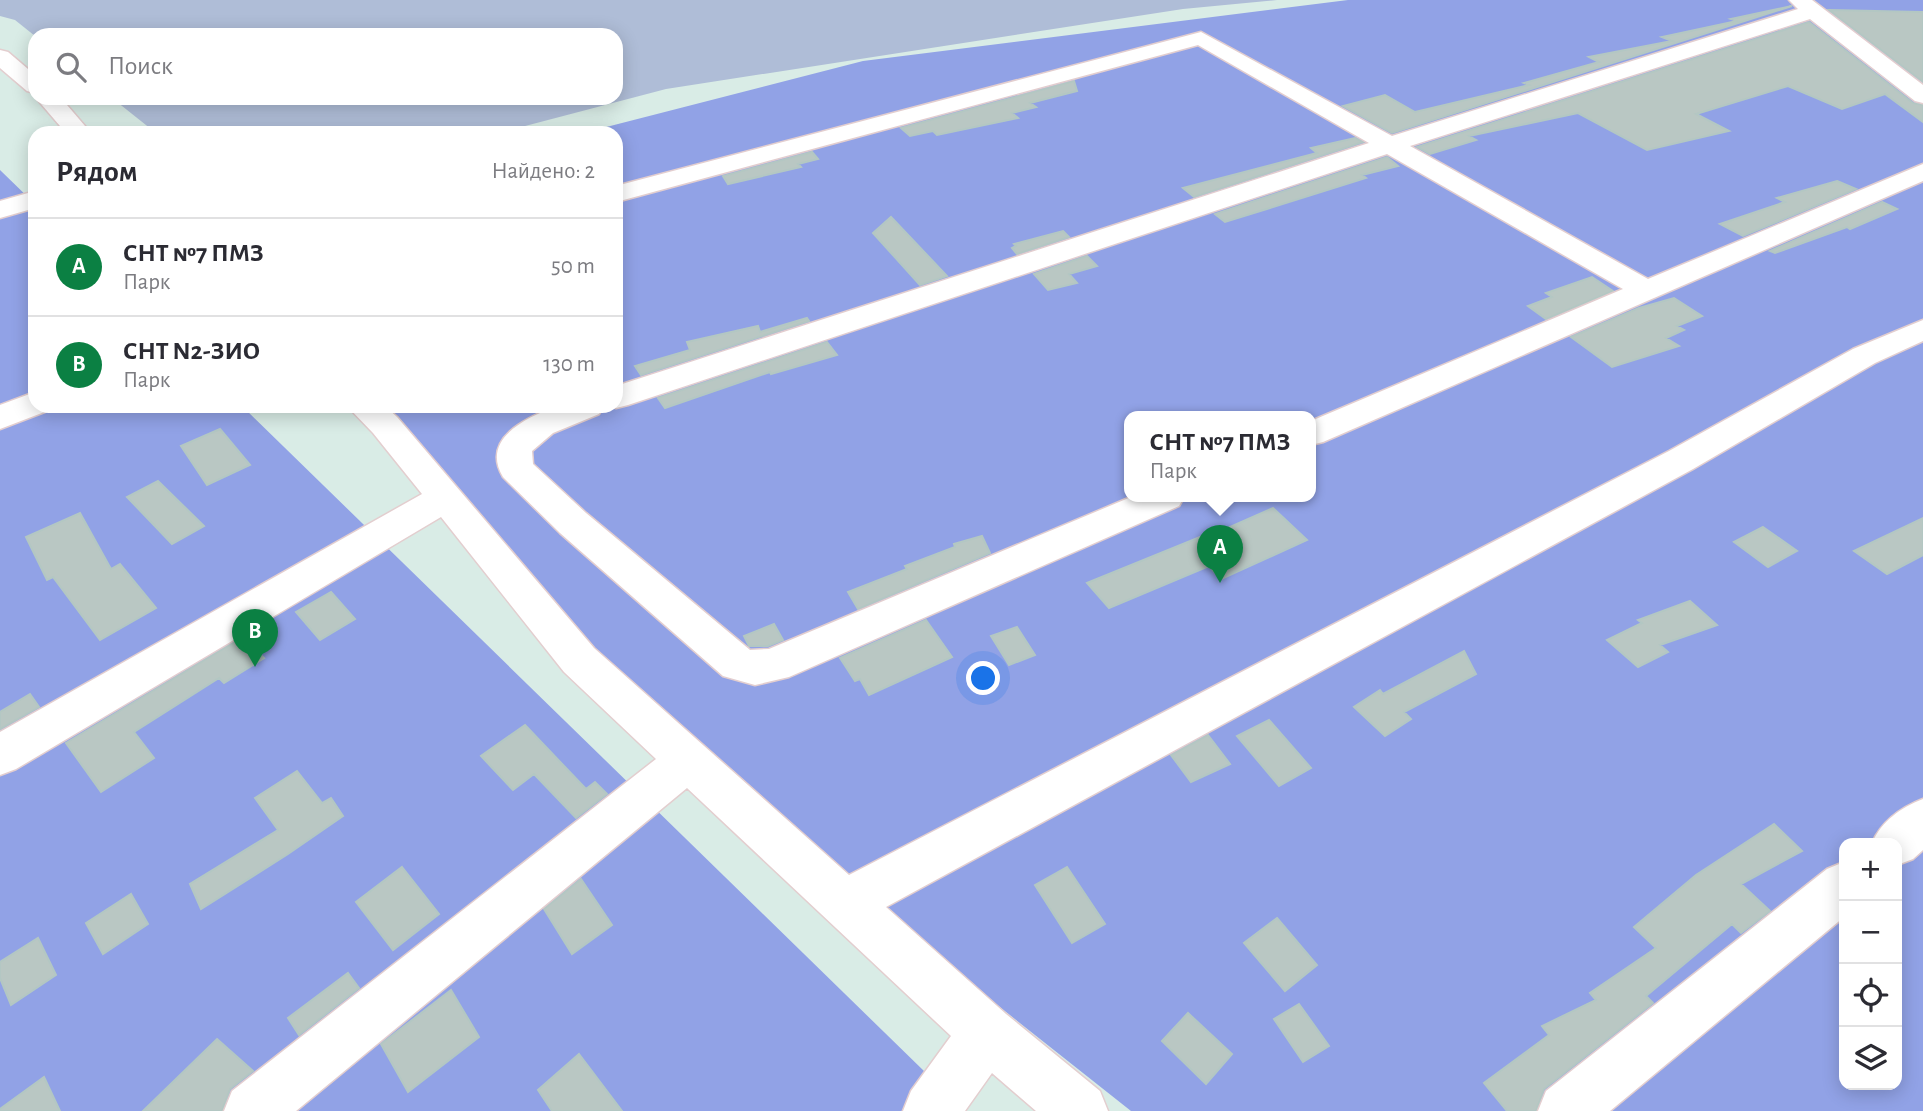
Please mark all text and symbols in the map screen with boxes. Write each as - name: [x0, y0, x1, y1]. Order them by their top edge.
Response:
- search box: [28, 28, 623, 105]
- icon: search: [52, 48, 90, 86]
- text: Поиск: [108, 53, 173, 79]
- text: Рядом: [56, 157, 138, 187]
- text: Найдено: 2: [492, 160, 595, 183]
- text: СНТ №7 ПМЗ: [123, 240, 264, 266]
- text: A: [72, 255, 86, 278]
- text: 50 m: [551, 255, 595, 278]
- text: Парк: [123, 271, 170, 294]
- text: СНТ N2-ЗИО: [123, 338, 260, 364]
- text: B: [72, 353, 86, 376]
- text: 130 m: [543, 353, 595, 376]
- text: Парк: [123, 369, 170, 392]
- popup: [1124, 411, 1316, 502]
- text: СНТ №7 ПМЗ: [1150, 429, 1290, 455]
- text: Парк: [1150, 460, 1197, 483]
- pin: A: [1197, 525, 1243, 583]
- pin: B: [232, 609, 278, 667]
- your location: [966, 661, 1000, 695]
- map controls: [1839, 838, 1902, 1090]
- button: +: [1839, 838, 1902, 901]
- button: −: [1839, 901, 1902, 964]
- button: locate: [1839, 964, 1902, 1027]
- button: layers: [1839, 1027, 1902, 1090]

